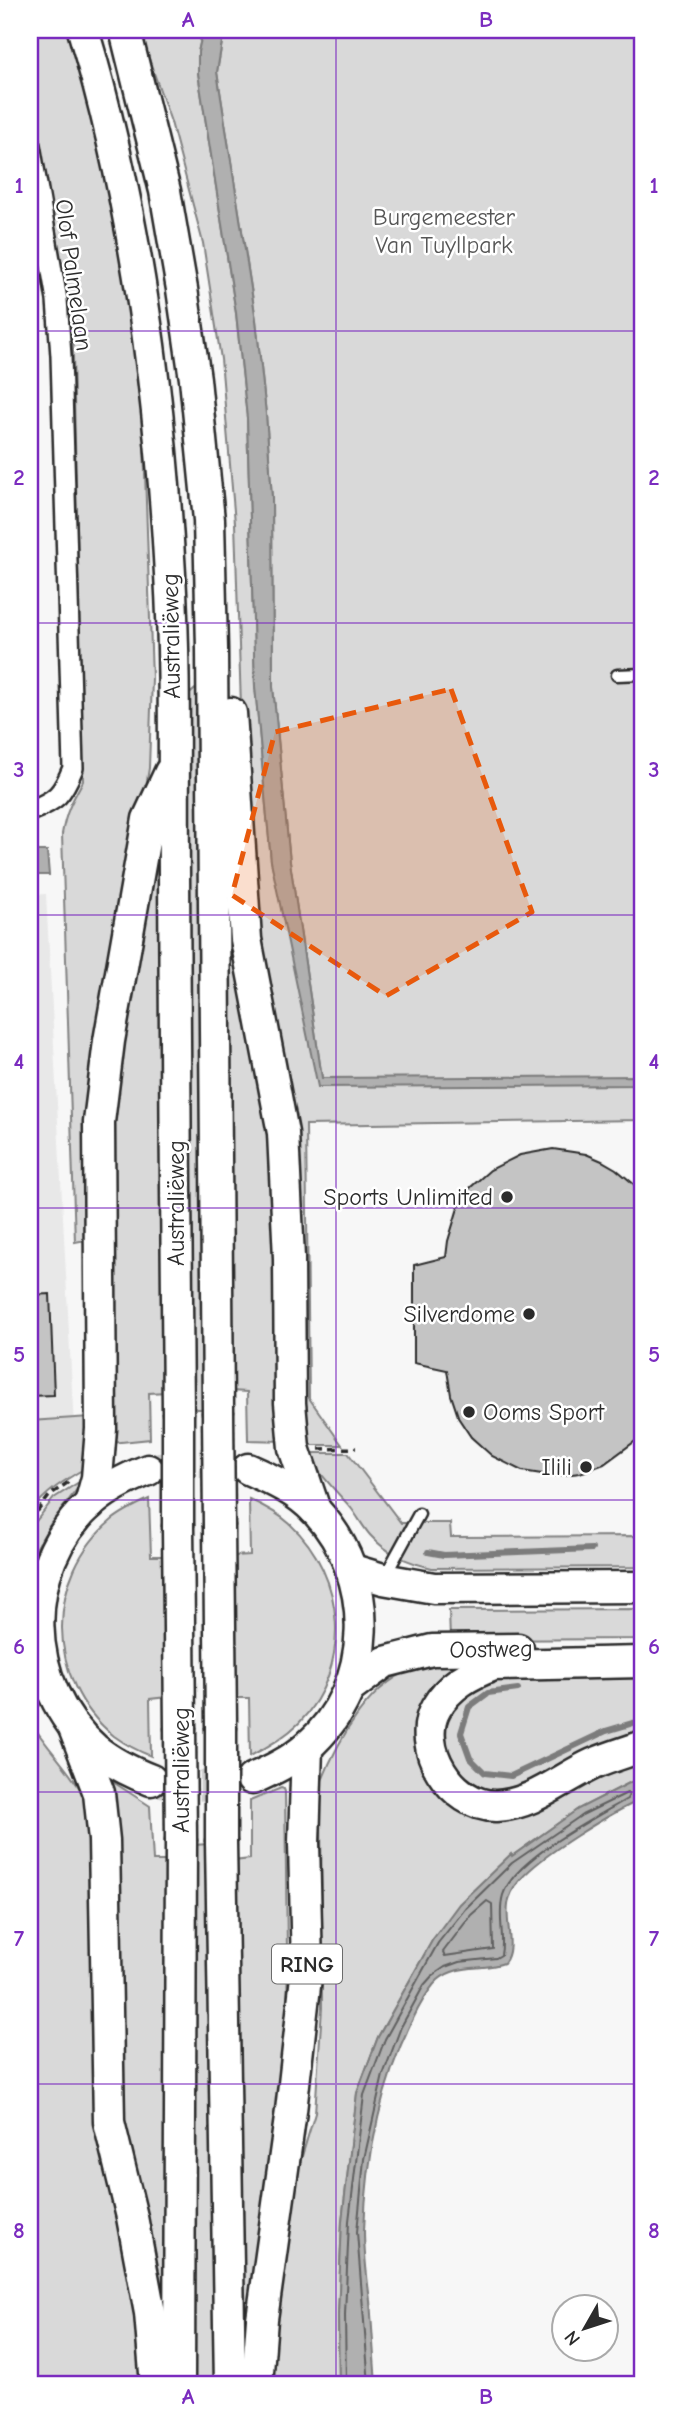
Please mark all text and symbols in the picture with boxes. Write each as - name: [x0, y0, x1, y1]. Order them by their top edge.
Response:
- text: A: [182, 6, 195, 33]
- text: B: [479, 6, 493, 33]
- text: 1: [14, 172, 24, 199]
- text: 1: [649, 172, 659, 199]
- street label: Olof Palmelaan: [49, 197, 99, 353]
- park label: Burgemeester Van Tuyllpark: [373, 203, 516, 259]
- text: 2: [13, 464, 25, 491]
- text: 2: [648, 464, 660, 491]
- street label: Australiëweg: [156, 573, 186, 699]
- text: 3: [13, 756, 25, 783]
- text: 3: [648, 756, 660, 783]
- text: 4: [14, 1048, 25, 1075]
- text: 4: [649, 1048, 660, 1075]
- street label: Australiëweg: [162, 1140, 190, 1266]
- place label: Sports Unlimited: [323, 1183, 493, 1211]
- marker: Sports Unlimited: [499, 1189, 515, 1205]
- place label: Silverdome: [403, 1300, 515, 1328]
- marker: Silverdome: [521, 1306, 537, 1322]
- text: 5: [13, 1341, 25, 1368]
- text: 5: [648, 1341, 660, 1368]
- place label: Ooms Sport: [483, 1398, 605, 1426]
- marker: Ooms Sport: [461, 1404, 477, 1420]
- place label: Ilili: [541, 1453, 572, 1481]
- marker: Ilili: [578, 1459, 594, 1475]
- text: 6: [13, 1633, 25, 1660]
- text: 6: [648, 1633, 660, 1660]
- street label: Oostweg: [449, 1634, 533, 1664]
- street label: Australiëweg: [167, 1707, 195, 1833]
- text: 7: [14, 1925, 25, 1952]
- text: 7: [649, 1925, 660, 1952]
- road number: RING: [272, 1944, 342, 1983]
- text: 8: [13, 2217, 25, 2244]
- text: 8: [648, 2217, 660, 2244]
- north arrow: [550, 2292, 620, 2362]
- text: N: [560, 2326, 585, 2350]
- text: A: [182, 2383, 195, 2410]
- text: B: [479, 2383, 493, 2410]

